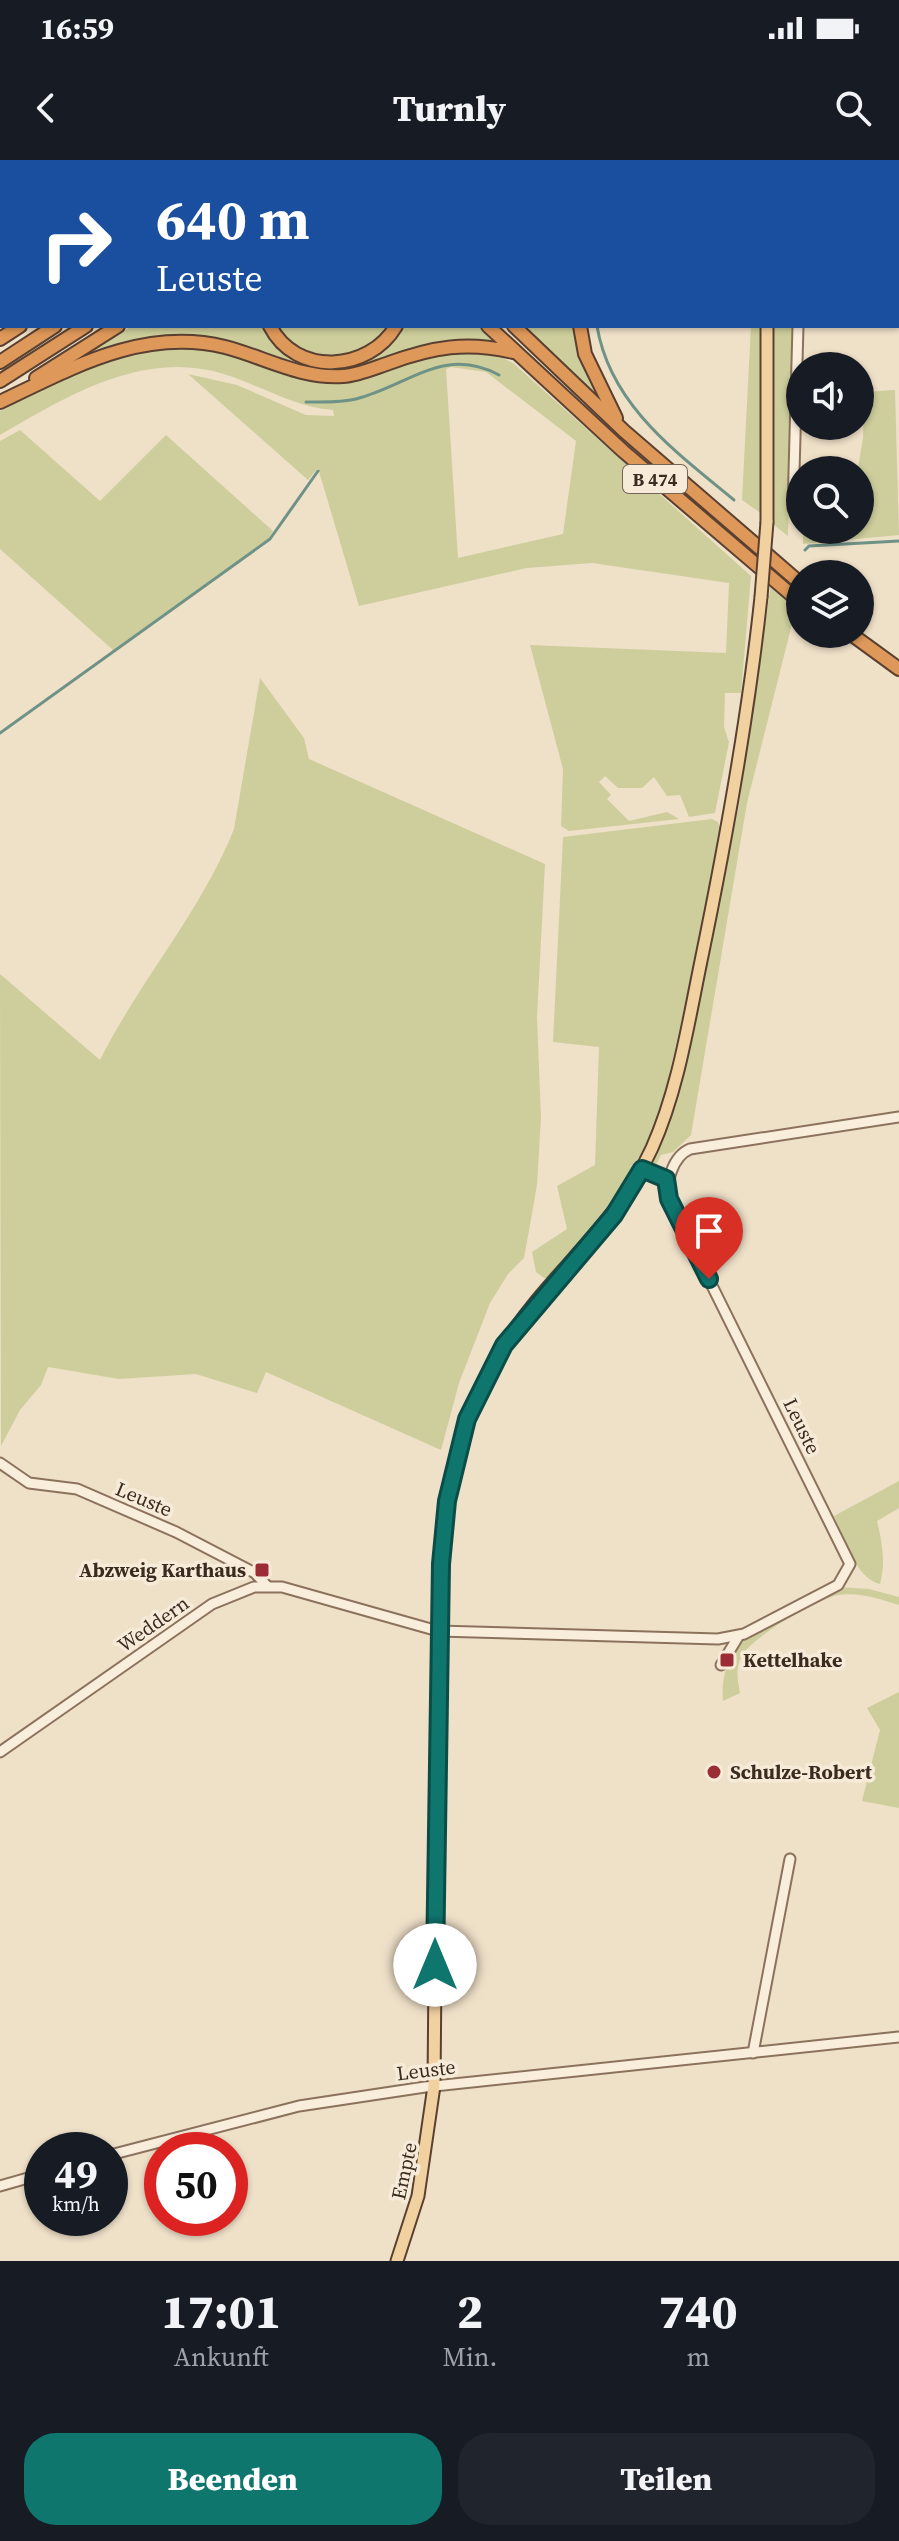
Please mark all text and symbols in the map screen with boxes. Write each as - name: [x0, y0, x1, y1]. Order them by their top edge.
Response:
- text: 16:59: [40, 8, 114, 49]
- text: Turnly: [393, 84, 506, 133]
- icon: back: [24, 86, 68, 130]
- icon: search: [831, 86, 875, 130]
- text: 640 m: [156, 181, 310, 258]
- icon: right: [24, 192, 128, 296]
- text: Leuste: [156, 254, 263, 303]
- map controls: [786, 352, 874, 648]
- button: sound: [786, 352, 874, 440]
- button: search: [786, 456, 874, 544]
- road number: B 474: [623, 465, 687, 493]
- button: layers: [786, 560, 874, 648]
- pin: [675, 1197, 743, 1279]
- icon: arrive: [687, 1209, 731, 1253]
- street label: Leuste: [776, 1393, 828, 1459]
- street label: Leuste: [111, 1475, 177, 1523]
- place label: Abzweig Karthaus: [79, 1556, 246, 1584]
- marker: Abzweig Karthaus: [253, 1561, 271, 1579]
- street label: Weddern: [112, 1589, 194, 1659]
- place label: Kettelhake: [743, 1646, 842, 1674]
- marker: Kettelhake: [718, 1651, 736, 1669]
- place label: Schulze-Robert: [730, 1758, 873, 1786]
- marker: Schulze-Robert: [705, 1763, 723, 1781]
- position arrow: [393, 1923, 477, 2007]
- street label: Leuste: [395, 2052, 457, 2088]
- speed limit sign: 50: [144, 2132, 248, 2236]
- street label: Empte: [384, 2140, 424, 2202]
- text: 49: [54, 2147, 98, 2201]
- text: km/h: [52, 2190, 100, 2218]
- text: 17:01: [161, 2278, 281, 2344]
- text: 2: [457, 2278, 483, 2344]
- text: 740: [658, 2278, 738, 2344]
- text: Ankunft: [174, 2339, 269, 2375]
- text: Min.: [443, 2339, 497, 2375]
- text: m: [686, 2339, 710, 2375]
- button: Beenden: [24, 2433, 442, 2525]
- button: Teilen: [458, 2433, 875, 2525]

